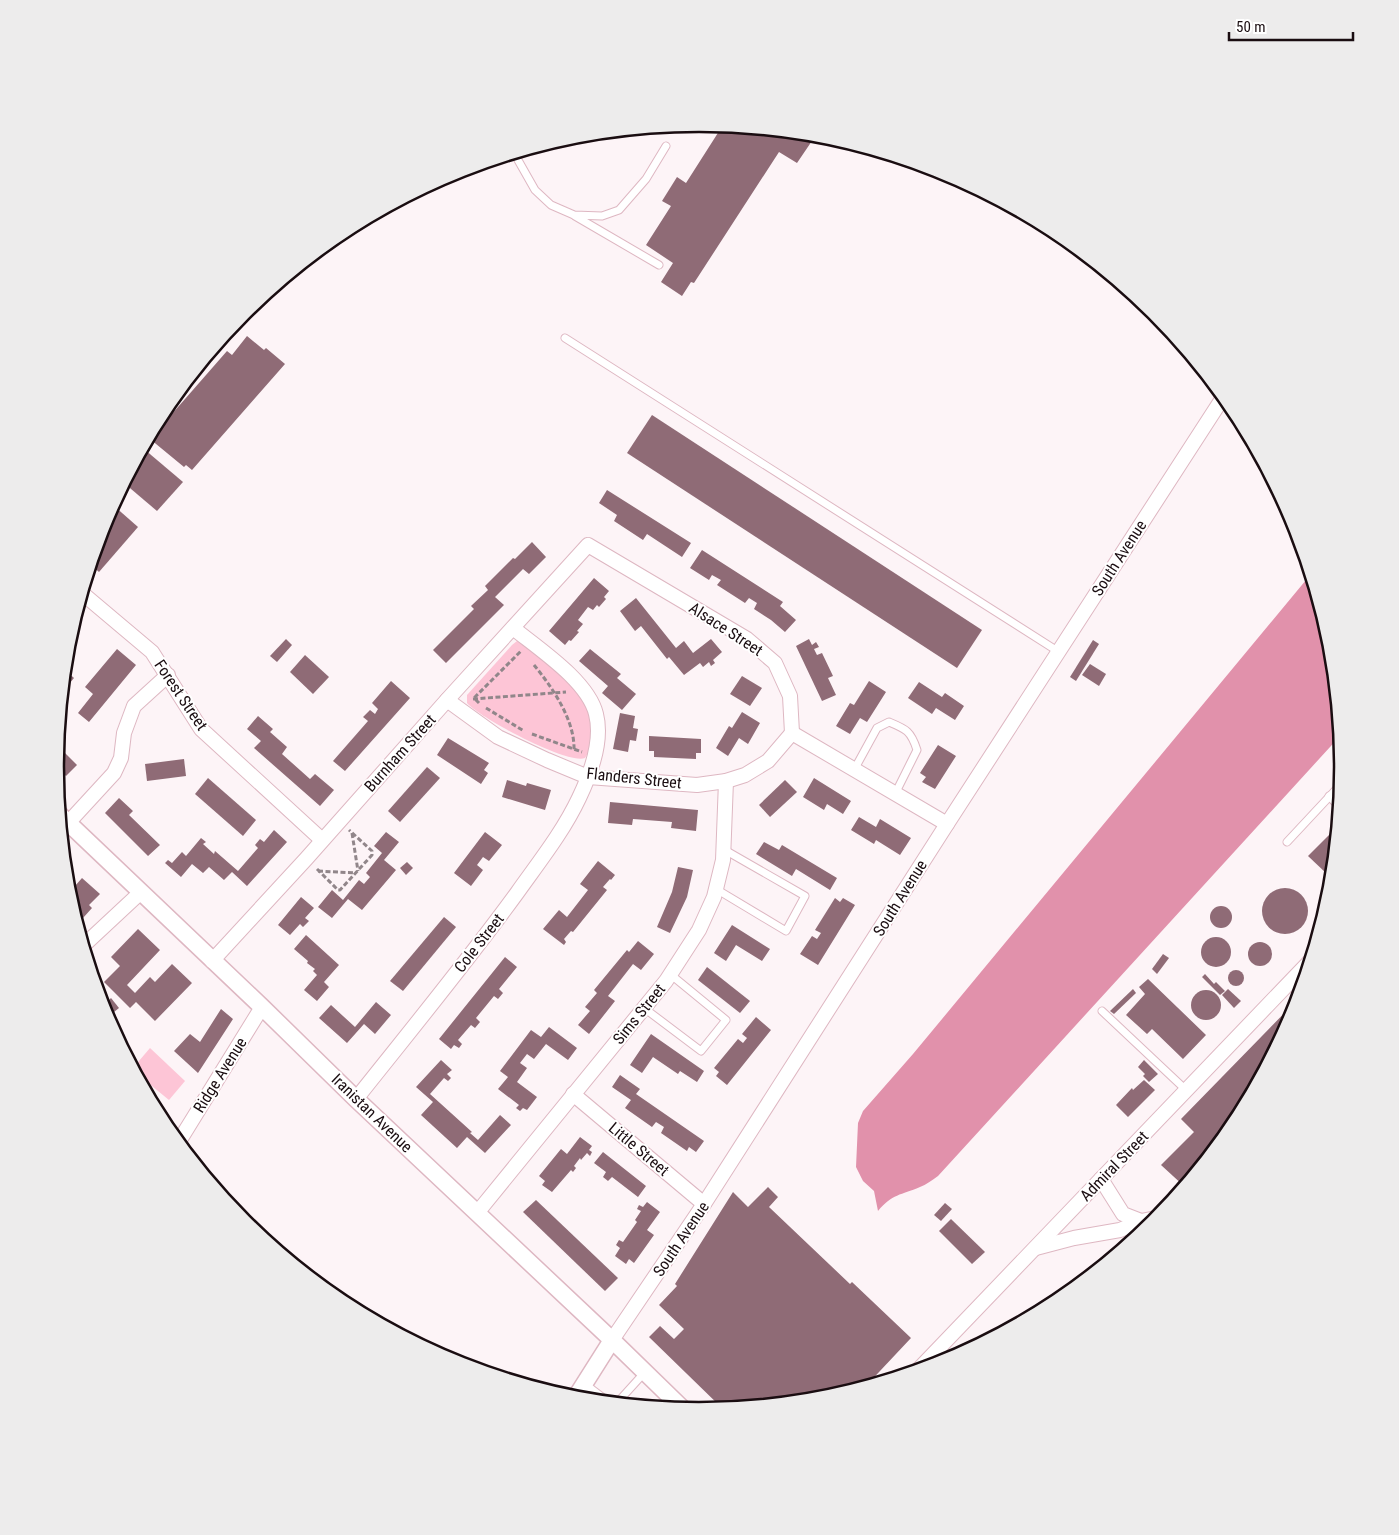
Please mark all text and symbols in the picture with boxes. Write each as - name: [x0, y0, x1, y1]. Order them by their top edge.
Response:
- scale bar: [1229, 10, 1353, 42]
- text: 50 m: [1236, 18, 1266, 36]
- street label: South Avenue: [1088, 517, 1150, 599]
- street label: Alsace Street: [686, 598, 767, 660]
- street label: Forest Street: [150, 656, 212, 734]
- street label: Burnham Street: [360, 710, 440, 796]
- street label: Flanders Street: [585, 764, 683, 792]
- street label: South Avenue: [869, 856, 931, 940]
- street label: Cole Street: [450, 910, 508, 976]
- street label: Sims Street: [609, 980, 669, 1048]
- street label: Ridge Avenue: [189, 1034, 251, 1116]
- street label: Iranistan Avenue: [328, 1070, 416, 1156]
- street label: Little Street: [605, 1118, 673, 1180]
- street label: Admiral Street: [1076, 1127, 1152, 1205]
- street label: South Avenue: [649, 1198, 713, 1280]

